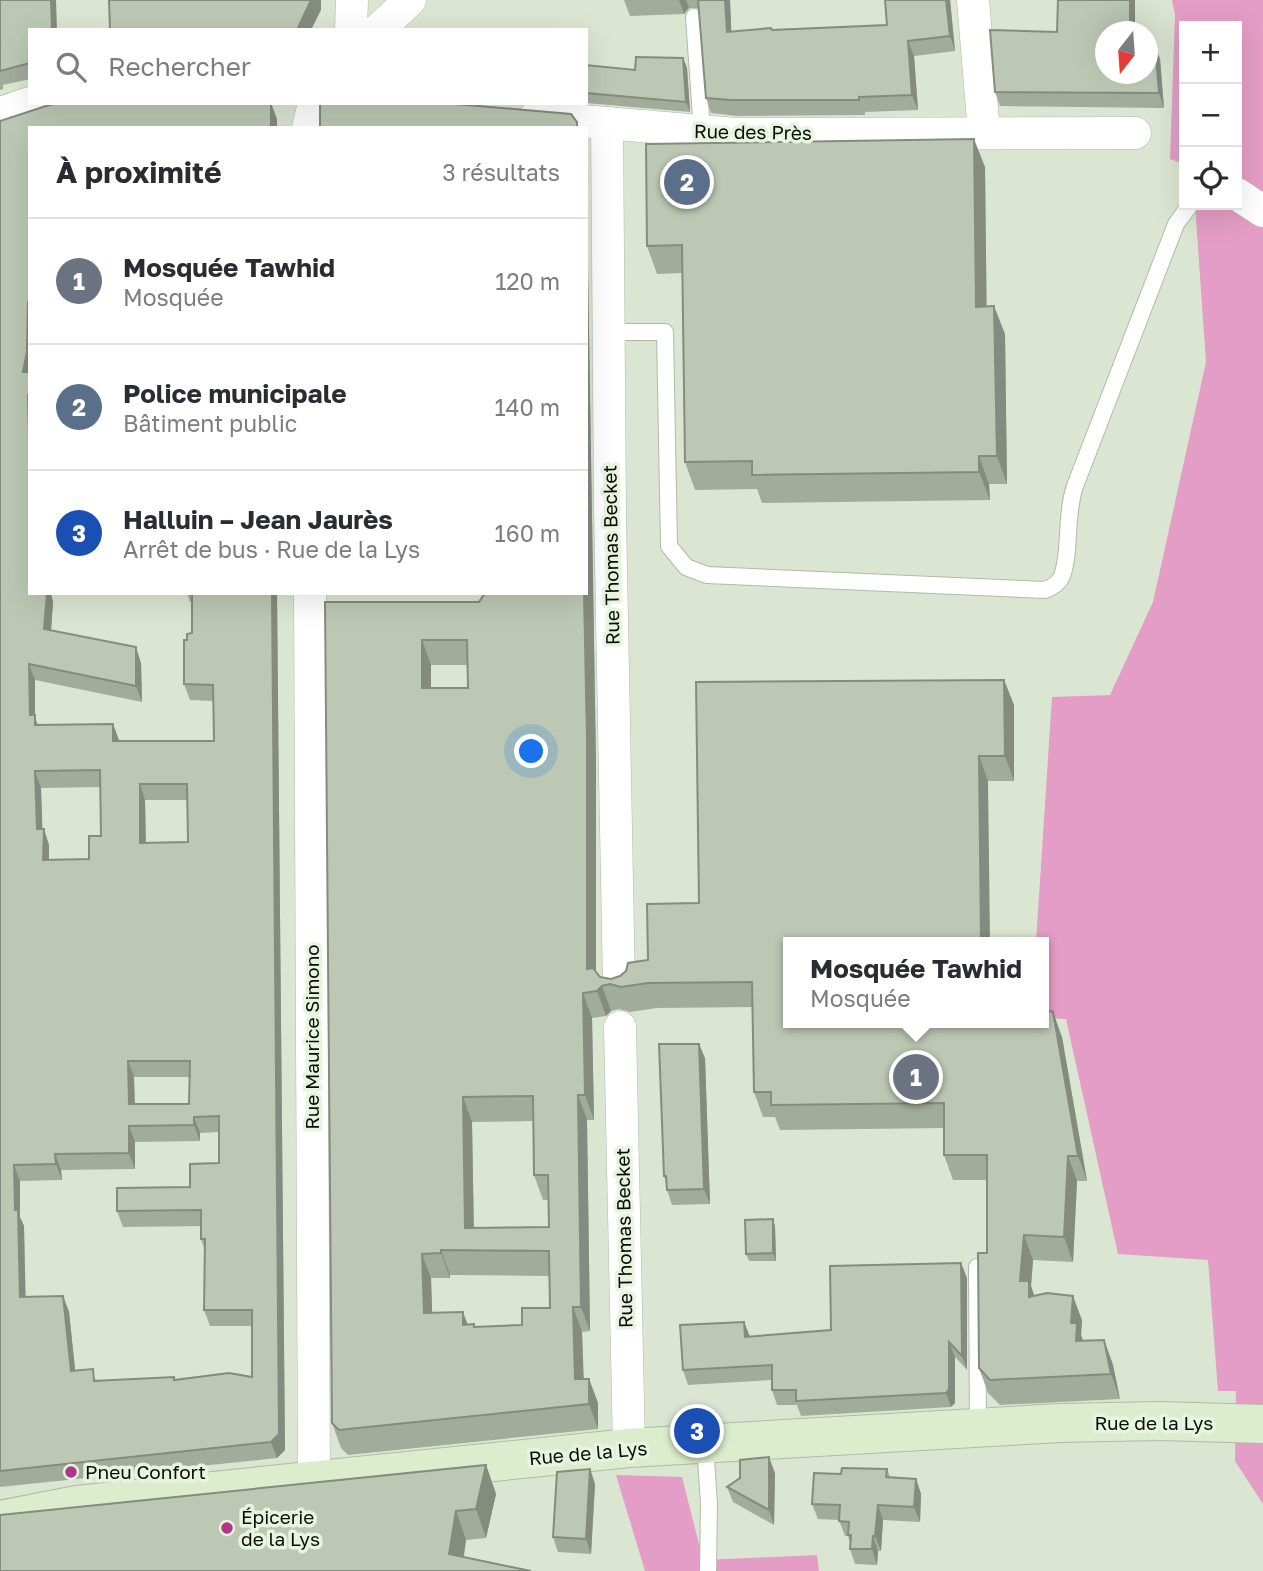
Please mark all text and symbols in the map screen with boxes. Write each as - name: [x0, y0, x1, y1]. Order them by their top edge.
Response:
- north arrow: [1095, 21, 1158, 84]
- map controls: [1179, 21, 1242, 210]
- button: +: [1179, 21, 1242, 84]
- search box: [28, 28, 588, 105]
- icon: search: [52, 48, 90, 86]
- text: Rechercher: [108, 51, 251, 82]
- button: −: [1179, 84, 1242, 147]
- street label: Rue des Près: [694, 119, 812, 144]
- button: locate: [1179, 147, 1242, 210]
- text: À proximité: [56, 154, 222, 190]
- pin: 2: [664, 156, 710, 208]
- text: 3 résultats: [442, 158, 560, 186]
- text: Mosquée Tawhid: [123, 252, 335, 283]
- text: 1: [73, 267, 85, 295]
- text: 120 m: [495, 267, 560, 295]
- text: Mosquée: [123, 283, 224, 311]
- text: Police municipale: [123, 378, 347, 409]
- text: 2: [72, 393, 86, 421]
- text: 140 m: [494, 393, 560, 421]
- text: Bâtiment public: [123, 409, 297, 437]
- street label: Rue Thomas Becket: [597, 465, 624, 645]
- text: Halluin – Jean Jaurès: [123, 504, 393, 535]
- text: 3: [72, 519, 86, 547]
- text: 160 m: [495, 519, 560, 547]
- text: Arrêt de bus · Rue de la Lys: [123, 535, 420, 563]
- your location: [514, 734, 548, 768]
- popup: [783, 937, 1049, 1028]
- street label: Rue Maurice Simono: [300, 944, 323, 1130]
- text: Mosquée Tawhid: [810, 953, 1022, 984]
- text: Mosquée: [810, 984, 911, 1012]
- pin: 1: [893, 1051, 939, 1103]
- street label: Rue Thomas Becket: [610, 1148, 637, 1328]
- pin: 3: [674, 1405, 720, 1457]
- street label: Rue de la Lys: [1095, 1411, 1213, 1434]
- street label: Rue de la Lys: [528, 1436, 648, 1469]
- place label: Pneu Confort: [85, 1460, 206, 1483]
- marker: Pneu Confort: [63, 1464, 79, 1480]
- place label: Épicerie de la Lys: [241, 1505, 320, 1550]
- marker: Épicerie de la Lys: [219, 1520, 235, 1536]

